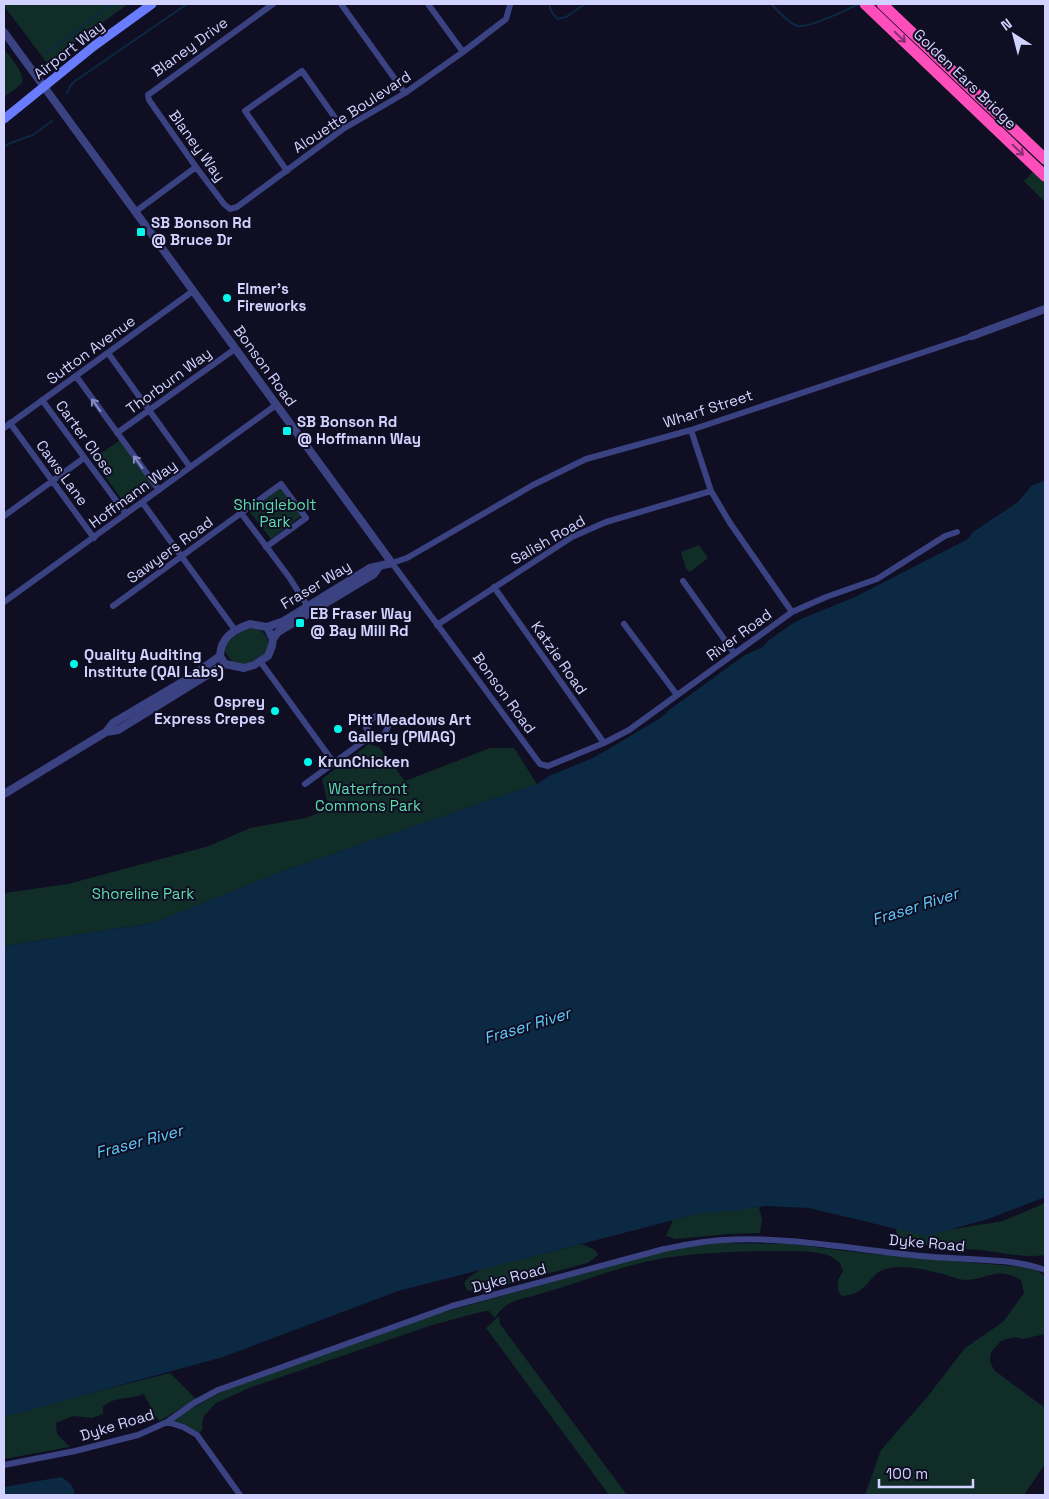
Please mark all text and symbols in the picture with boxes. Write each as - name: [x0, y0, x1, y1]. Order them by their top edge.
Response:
- north arrow: [989, 10, 1039, 60]
- street label: Blaney Drive: [148, 13, 231, 81]
- text: N: [997, 14, 1015, 35]
- street label: Airport Way: [30, 16, 108, 83]
- street label: Golden Ears Bridge: [910, 24, 1021, 133]
- one-way arrow: [894, 31, 907, 43]
- street label: Alouette Boulevard: [289, 66, 414, 157]
- street label: Blaney Way: [165, 106, 230, 185]
- one-way arrow: [1011, 144, 1024, 156]
- place label: SB Bonson Rd @ Bruce Dr: [151, 213, 251, 249]
- marker: SB Bonson Rd @ Bruce Dr: [135, 226, 147, 238]
- place label: Elmer’s Fireworks: [237, 279, 306, 315]
- marker: Elmer’s Fireworks: [221, 292, 233, 304]
- street label: Sutton Avenue: [43, 311, 139, 388]
- street label: Bonson Road: [230, 322, 301, 410]
- street label: Thorburn Way: [122, 343, 215, 418]
- street label: Wharf Street: [661, 385, 755, 432]
- street label: Carter Close: [52, 396, 119, 479]
- one-way arrow: [91, 398, 101, 412]
- place label: SB Bonson Rd @ Hoffmann Way: [297, 412, 421, 448]
- marker: SB Bonson Rd @ Hoffmann Way: [281, 425, 293, 437]
- street label: Caws Lane: [32, 436, 93, 509]
- street label: Hoffmann Way: [85, 455, 181, 532]
- one-way arrow: [133, 455, 143, 469]
- park label: Shinglebolt Park: [234, 495, 317, 531]
- street label: Salish Road: [507, 511, 588, 569]
- street label: Sawyers Road: [123, 512, 216, 587]
- street label: Fraser Way: [277, 556, 354, 613]
- place label: EB Fraser Way @ Bay Mill Rd: [310, 604, 412, 640]
- street label: River Road: [702, 605, 775, 665]
- marker: EB Fraser Way @ Bay Mill Rd: [294, 617, 306, 629]
- street label: Katzie Road: [527, 617, 592, 698]
- place label: Quality Auditing Institute (QAI Labs): [84, 645, 224, 681]
- street label: Bonson Road: [469, 649, 540, 737]
- marker: Quality Auditing Institute (QAI Labs): [68, 658, 80, 670]
- place label: Osprey Express Crepes: [154, 692, 265, 728]
- marker: Osprey Express Crepes: [269, 705, 281, 717]
- place label: Pitt Meadows Art Gallery (PMAG): [348, 710, 471, 746]
- marker: Pitt Meadows Art Gallery (PMAG): [332, 723, 344, 735]
- place label: KrunChicken: [318, 752, 409, 771]
- marker: KrunChicken: [302, 756, 314, 768]
- park label: Waterfront Commons Park: [315, 779, 421, 815]
- water label: Fraser River: [869, 882, 963, 930]
- park label: Shoreline Park: [92, 884, 194, 903]
- water label: Fraser River: [481, 1002, 575, 1049]
- water label: Fraser River: [93, 1119, 187, 1163]
- street label: Dyke Road: [888, 1230, 966, 1255]
- street label: Dyke Road: [470, 1258, 548, 1297]
- street label: Dyke Road: [78, 1404, 156, 1445]
- scale bar: [879, 1456, 973, 1488]
- text: 100 m: [886, 1464, 928, 1483]

